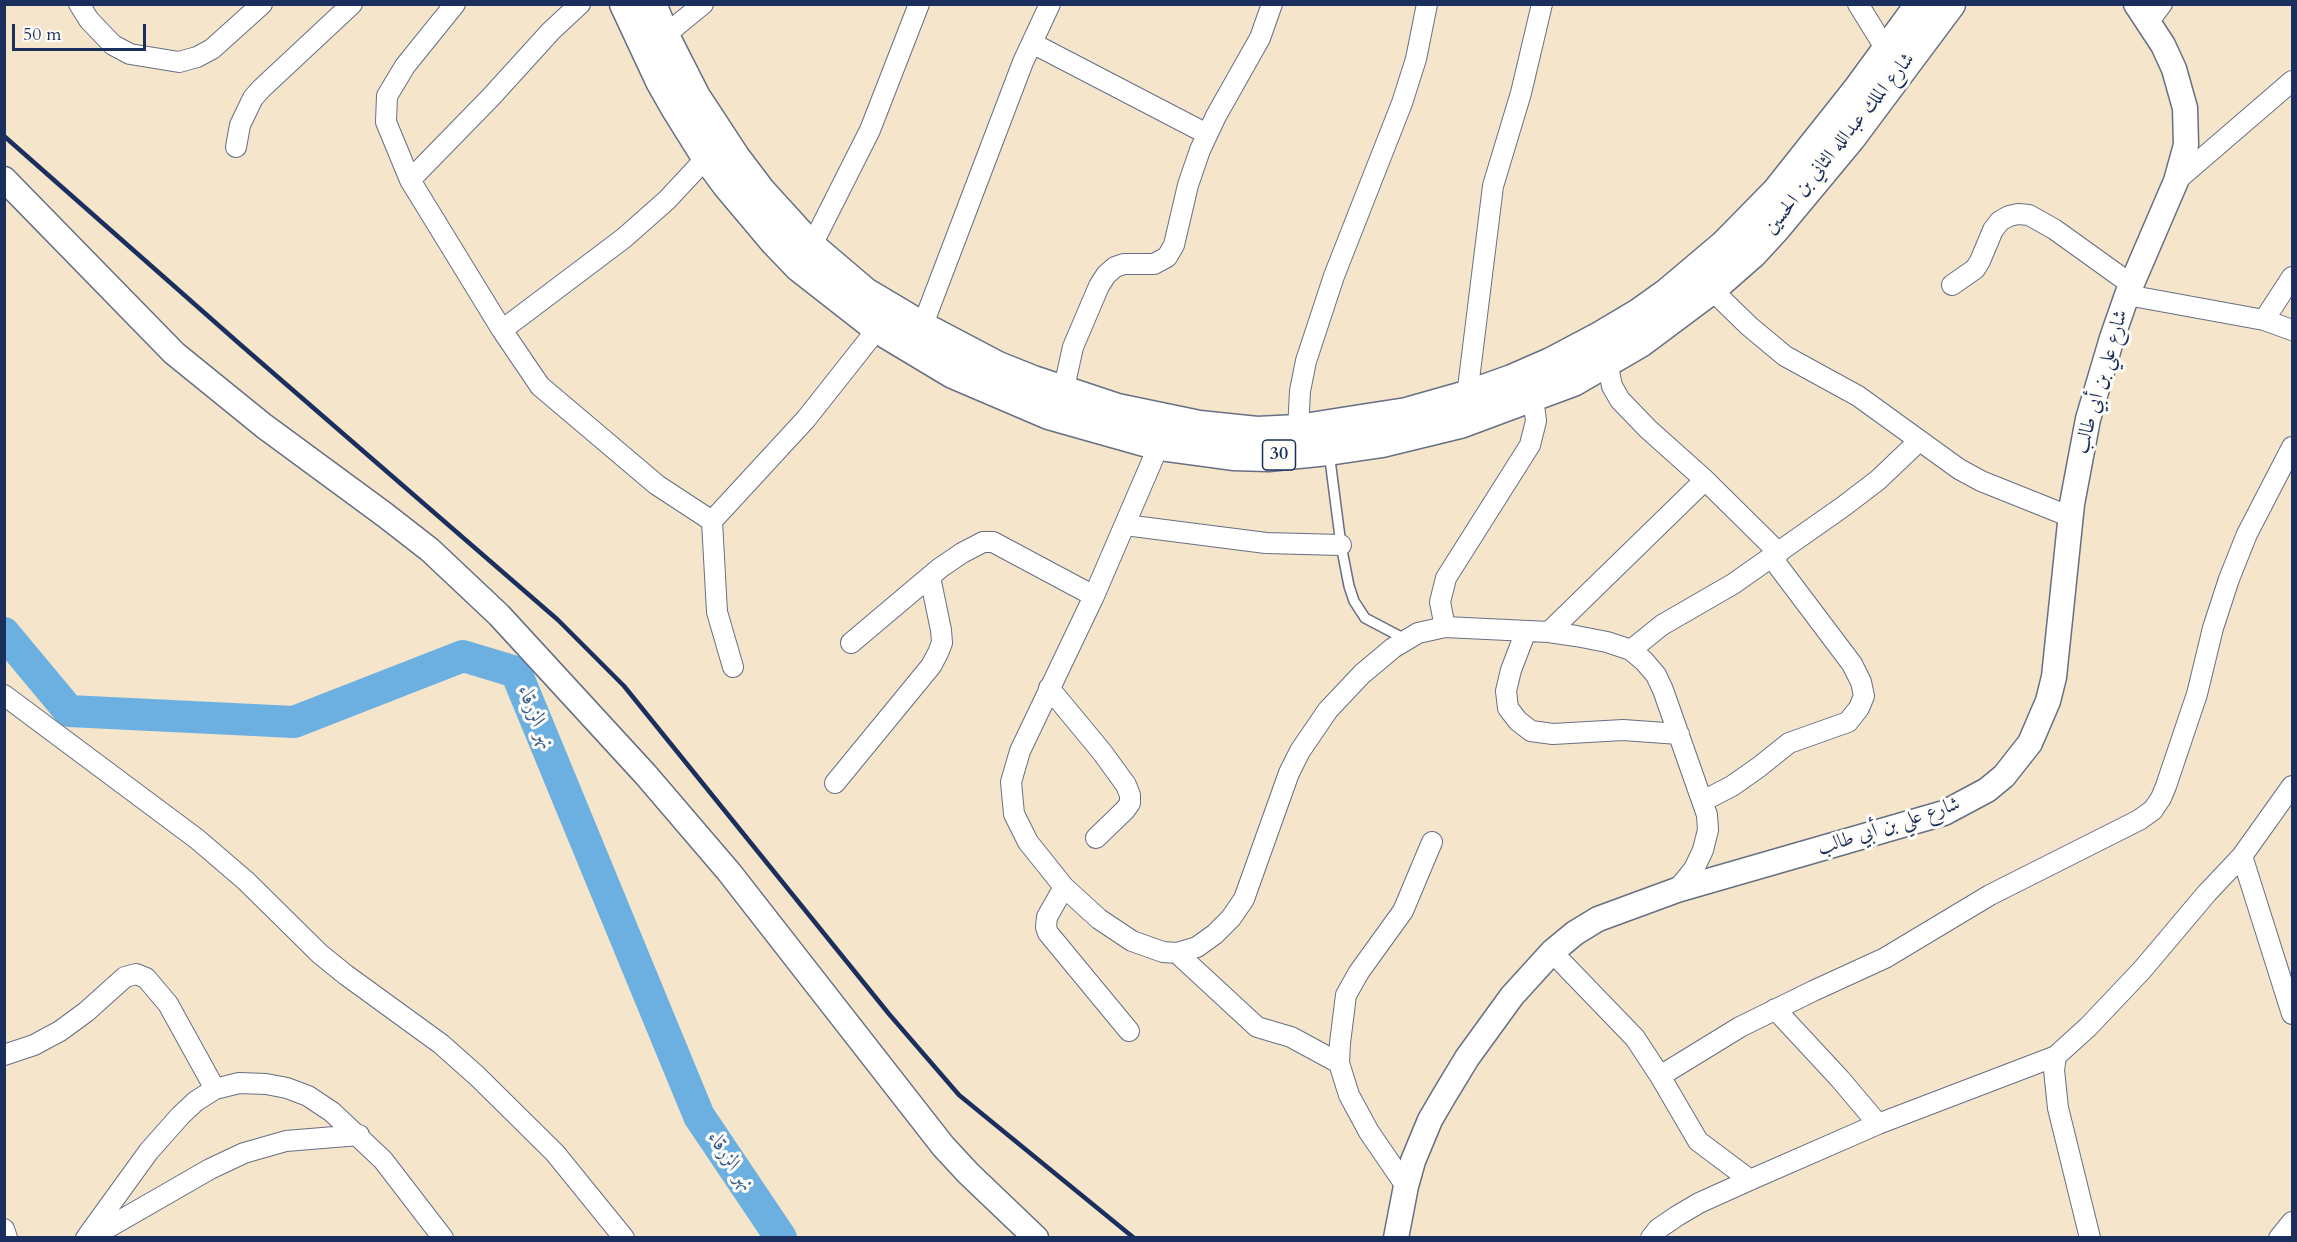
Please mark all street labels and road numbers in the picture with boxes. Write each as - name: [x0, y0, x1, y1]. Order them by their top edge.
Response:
- street label: شارع الملك عبدالله الثاني بن الحسين: [1759, 48, 1921, 240]
- street label: شارع علي بن أبي طالب: [2070, 307, 2134, 457]
- road number: 30: [1262, 440, 1296, 470]
- street label: شارع علي بن أبي طالب: [1815, 793, 1963, 861]

